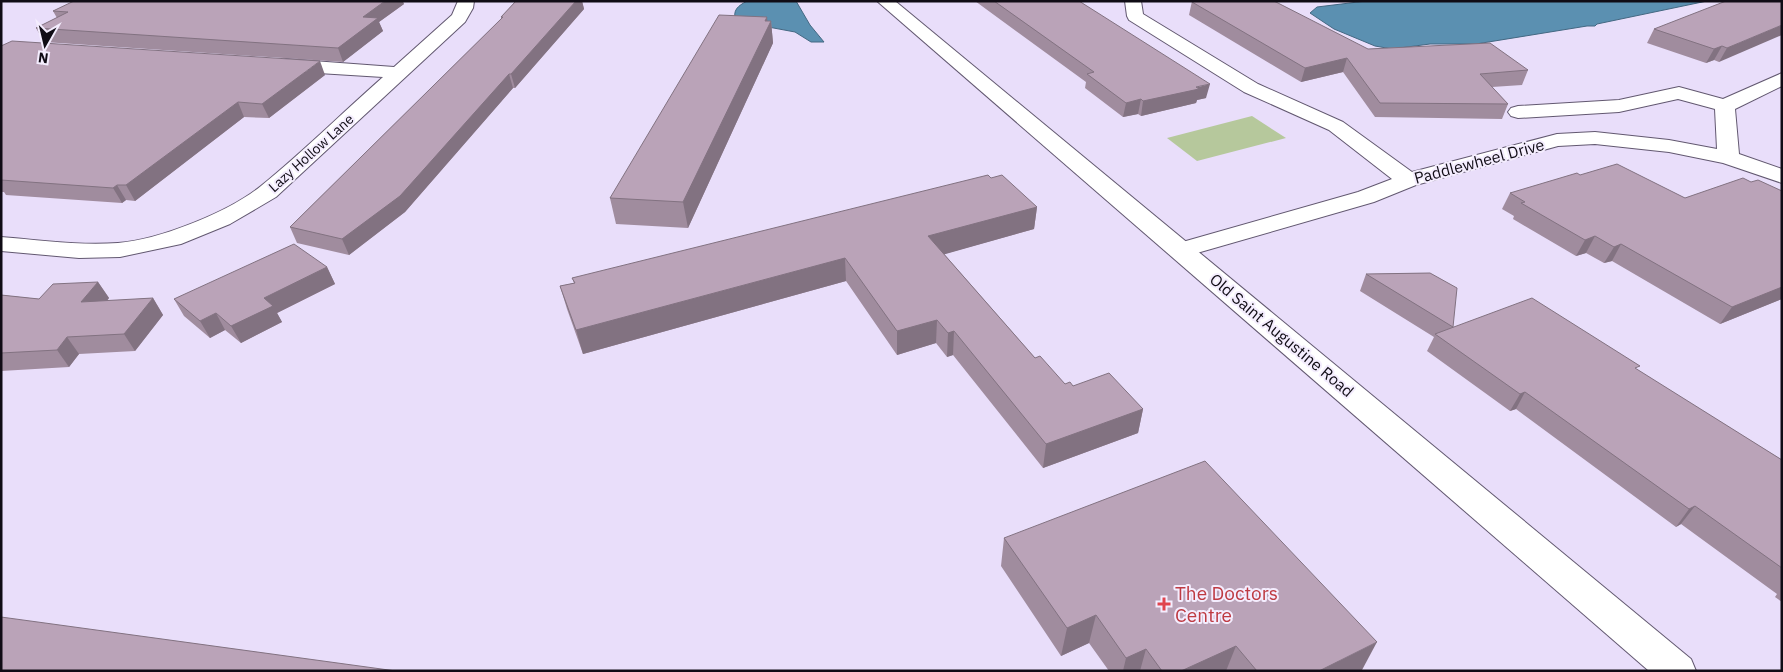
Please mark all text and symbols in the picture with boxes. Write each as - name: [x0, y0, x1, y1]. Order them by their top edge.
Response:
- north arrow: [20, 20, 70, 70]
- text: N: [37, 48, 49, 67]
- street label: Lazy Hollow Lane: [265, 110, 358, 196]
- street label: Paddlewheel Drive: [1412, 134, 1546, 188]
- street label: Old Saint Augustine Road: [1206, 269, 1358, 401]
- place label: The Doctors Centre: [1175, 581, 1278, 627]
- marker: The Doctors Centre: [1157, 597, 1171, 611]

